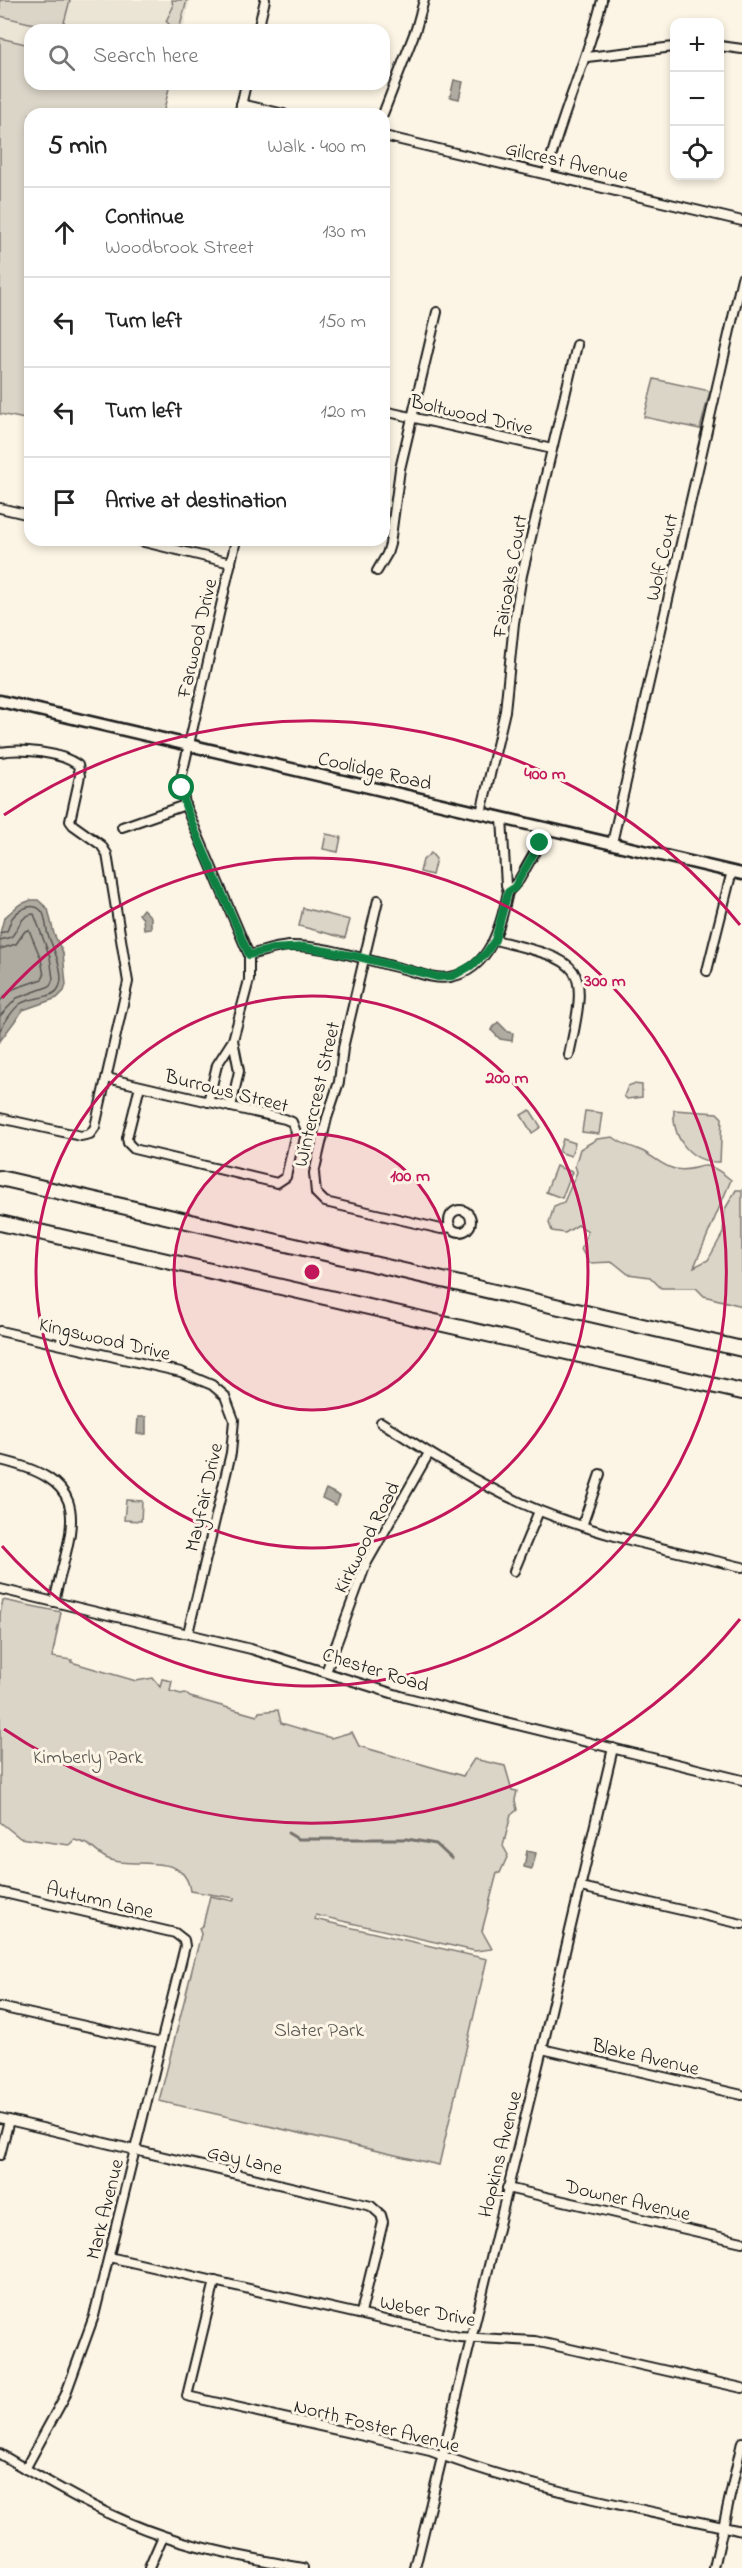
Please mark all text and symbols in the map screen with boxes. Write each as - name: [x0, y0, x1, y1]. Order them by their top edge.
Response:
- map controls: [670, 18, 724, 180]
- button: +: [670, 18, 724, 72]
- search box: [24, 24, 390, 90]
- icon: search: [45, 41, 78, 74]
- text: Search here: [93, 41, 198, 73]
- button: −: [670, 72, 724, 126]
- button: locate: [670, 126, 724, 180]
- text: 5 min: [48, 128, 107, 166]
- text: Walk · 400 m: [267, 133, 366, 162]
- street label: Gilcrest Avenue: [502, 135, 631, 192]
- text: Continue: [105, 202, 184, 234]
- icon: ahead: [48, 216, 81, 249]
- text: 130 m: [322, 218, 366, 247]
- text: Woodbrook Street: [105, 234, 254, 263]
- icon: left: [48, 306, 81, 339]
- text: Turn left: [105, 306, 182, 338]
- text: 150 m: [319, 308, 366, 337]
- street label: Boltwood Drive: [406, 388, 536, 445]
- icon: left: [48, 396, 81, 429]
- text: Turn left: [105, 396, 182, 428]
- text: 120 m: [321, 398, 366, 427]
- icon: arrive: [48, 486, 81, 519]
- text: Arrive at destination: [105, 486, 287, 518]
- street label: Wolf Court: [639, 511, 688, 604]
- street label: Fairoaks Court: [486, 512, 537, 641]
- street label: Farwood Drive: [170, 576, 226, 702]
- street label: Coolidge Road: [315, 745, 434, 801]
- text: 400 m: [524, 762, 566, 788]
- route start: [168, 774, 194, 800]
- route end: [526, 829, 552, 855]
- text: 300 m: [583, 969, 626, 995]
- street label: Wintercrest Street: [288, 1019, 349, 1170]
- street label: Burrows Street: [161, 1063, 291, 1122]
- text: 200 m: [485, 1066, 529, 1092]
- text: 100 m: [390, 1164, 430, 1190]
- centre of rings: [302, 1262, 322, 1282]
- street label: Kingswood Drive: [36, 1311, 173, 1371]
- street label: Mayfair Drive: [179, 1440, 232, 1555]
- street label: Kirkwood Road: [328, 1477, 409, 1599]
- street label: Chester Road: [318, 1641, 432, 1701]
- park label: Kimberly Park: [33, 1744, 143, 1773]
- street label: Autumn Lane: [43, 1875, 156, 1928]
- park label: Slater Park: [274, 2017, 364, 2046]
- street label: Blake Avenue: [588, 2032, 702, 2085]
- street label: Hopkins Avenue: [472, 2088, 531, 2221]
- street label: Gay Lane: [204, 2139, 285, 2184]
- street label: Mark Avenue: [80, 2156, 133, 2263]
- street label: Downer Avenue: [561, 2173, 693, 2230]
- street label: Weber Drive: [377, 2289, 478, 2336]
- street label: North Foster Avenue: [291, 2393, 462, 2462]

